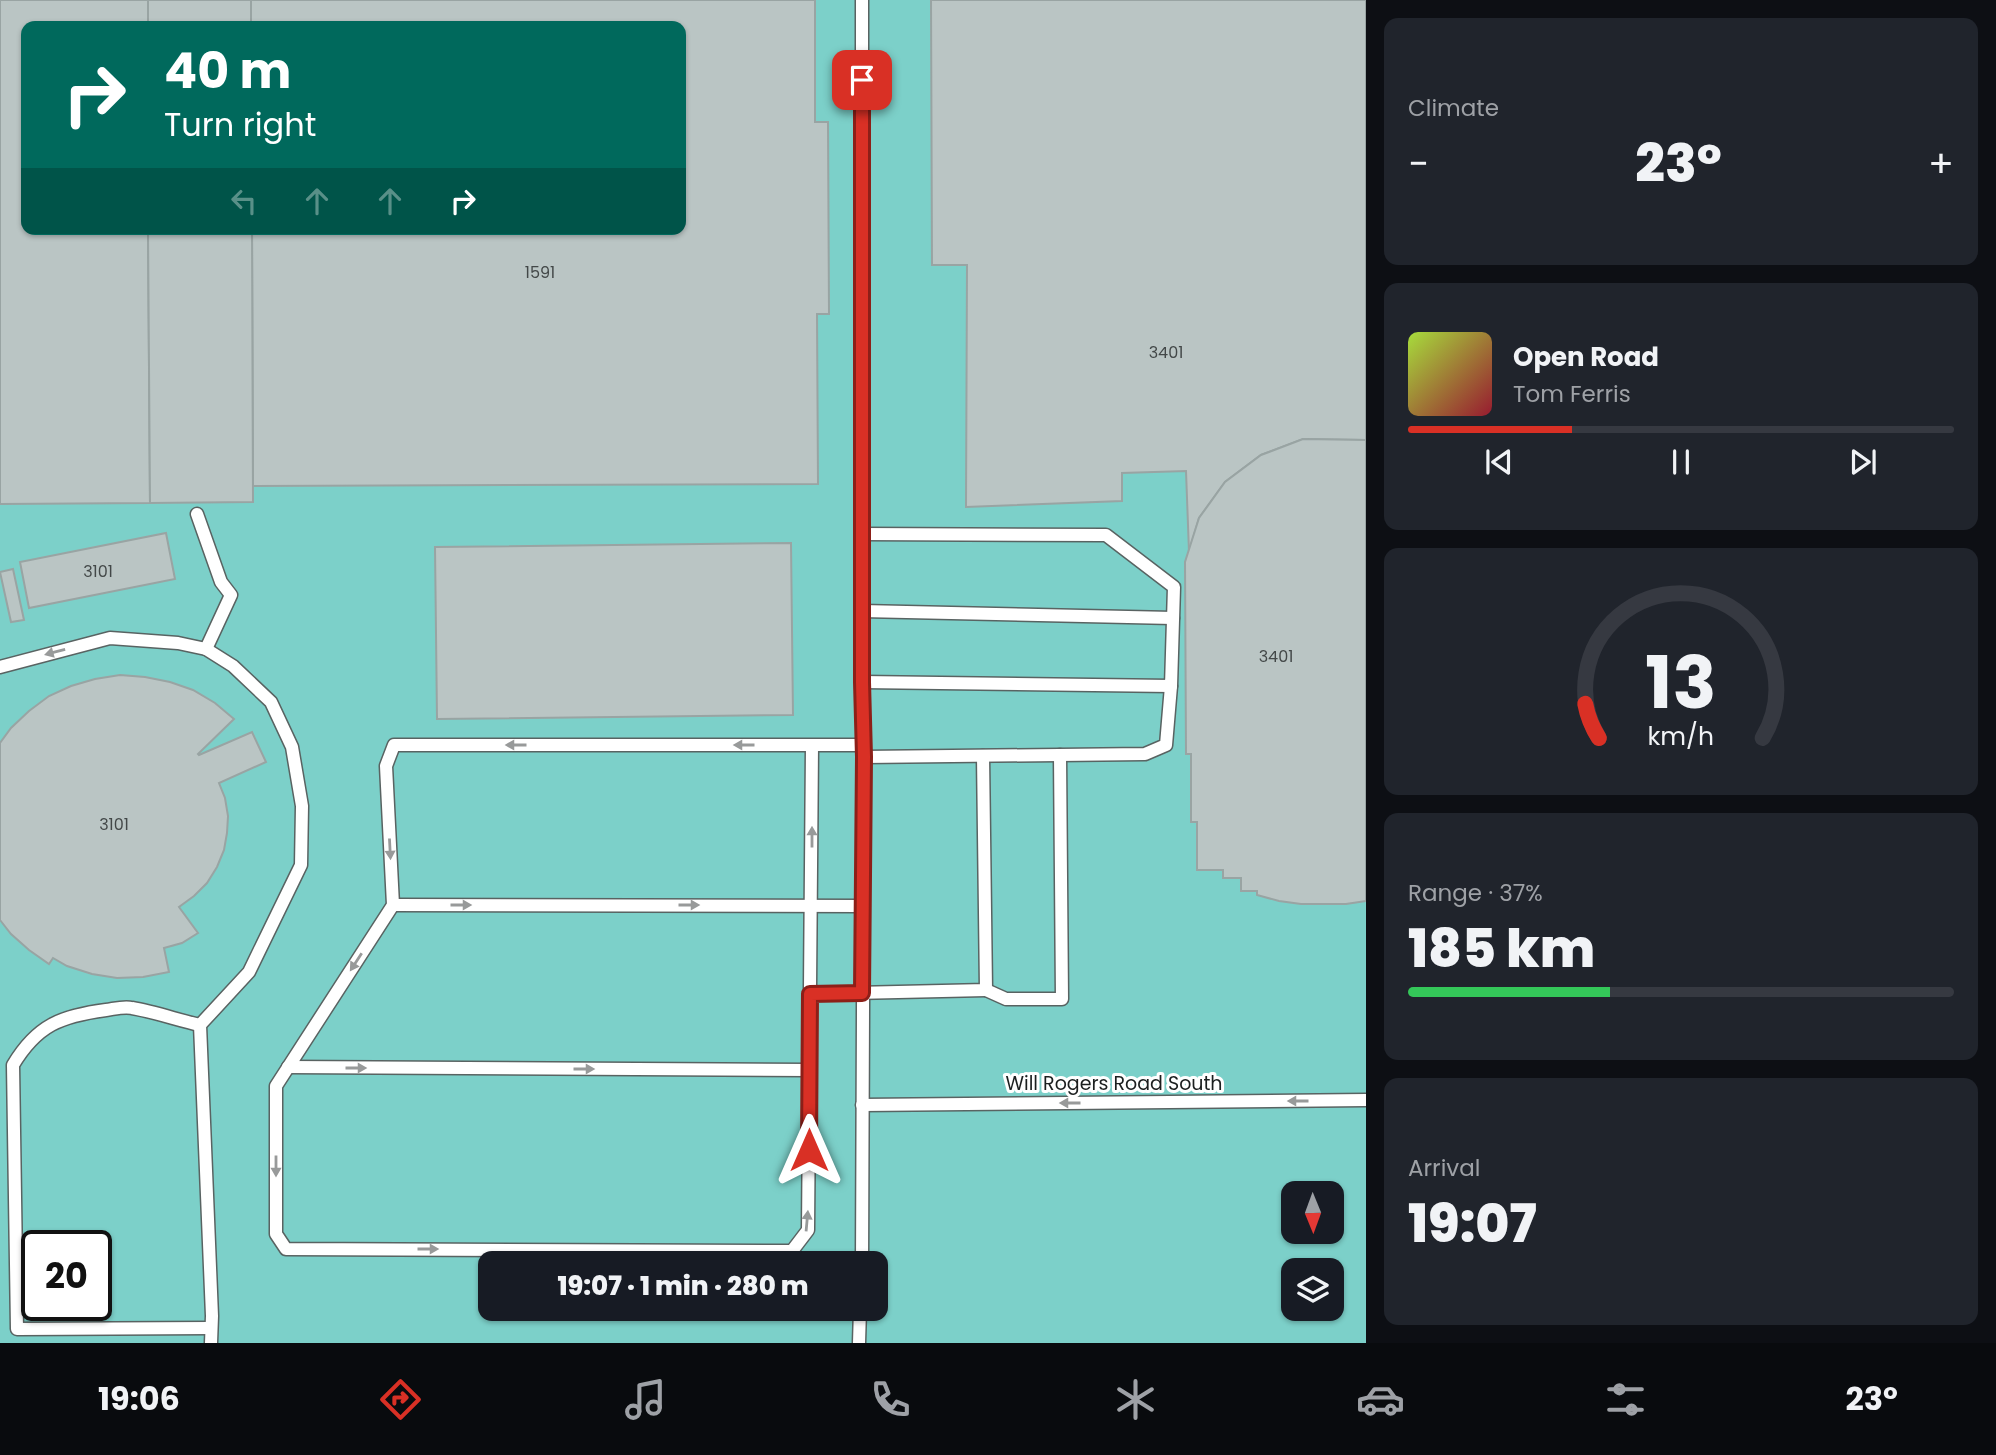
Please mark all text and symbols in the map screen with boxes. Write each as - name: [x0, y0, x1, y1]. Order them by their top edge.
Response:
- text: 40 m: [164, 37, 291, 105]
- icon: right: [49, 49, 140, 140]
- pin: [832, 50, 892, 110]
- icon: arrive: [843, 61, 881, 99]
- text: Climate: [1408, 92, 1499, 124]
- text: Turn right: [164, 102, 316, 147]
- text: 23°: [1635, 127, 1722, 200]
- text: −: [1408, 137, 1429, 190]
- text: +: [1928, 137, 1954, 190]
- icon: left: [225, 182, 263, 220]
- icon: ahead: [298, 182, 336, 220]
- icon: ahead: [371, 182, 409, 220]
- icon: right: [444, 182, 482, 220]
- house number: 1591: [525, 261, 555, 284]
- text: Open Road: [1513, 339, 1659, 375]
- house number: 3401: [1149, 341, 1183, 364]
- text: Tom Ferris: [1513, 378, 1631, 410]
- icon: previous: [1480, 443, 1518, 481]
- icon: pause: [1662, 443, 1700, 481]
- icon: next: [1844, 443, 1882, 481]
- house number: 3101: [83, 560, 113, 583]
- text: 13: [1645, 632, 1717, 733]
- house number: 3401: [1259, 645, 1293, 668]
- one-way arrow: [44, 647, 66, 658]
- text: km/h: [1648, 718, 1714, 753]
- one-way arrow: [505, 739, 527, 751]
- one-way arrow: [733, 739, 755, 751]
- house number: 3101: [99, 813, 129, 836]
- one-way arrow: [806, 826, 817, 848]
- one-way arrow: [385, 838, 396, 860]
- text: Range · 37%: [1408, 877, 1543, 909]
- one-way arrow: [450, 899, 472, 911]
- one-way arrow: [678, 899, 700, 911]
- text: 185 km: [1408, 912, 1595, 985]
- one-way arrow: [349, 953, 362, 972]
- one-way arrow: [345, 1062, 367, 1074]
- one-way arrow: [573, 1063, 595, 1075]
- street label: Will Rogers Road South: [1005, 1070, 1223, 1097]
- one-way arrow: [1287, 1095, 1309, 1107]
- one-way arrow: [1059, 1097, 1081, 1109]
- position arrow: [772, 1113, 846, 1187]
- text: Arrival: [1408, 1152, 1480, 1184]
- one-way arrow: [270, 1156, 282, 1178]
- north arrow: [1281, 1181, 1344, 1244]
- map controls: [1281, 1181, 1344, 1321]
- text: 19:07: [1408, 1187, 1537, 1260]
- one-way arrow: [802, 1210, 813, 1232]
- speed limit sign: 20: [21, 1230, 112, 1321]
- one-way arrow: [418, 1243, 440, 1255]
- button: layers: [1281, 1258, 1344, 1321]
- text: 19:07 · 1 min · 280 m: [557, 1268, 809, 1304]
- icon: directions: [376, 1375, 425, 1424]
- icon: music: [621, 1375, 670, 1424]
- icon: phone: [866, 1375, 915, 1424]
- icon: climate: [1111, 1375, 1160, 1424]
- icon: car: [1356, 1375, 1405, 1424]
- icon: filters: [1601, 1375, 1650, 1424]
- text: 19:06: [98, 1376, 180, 1421]
- text: 23°: [1845, 1376, 1898, 1421]

